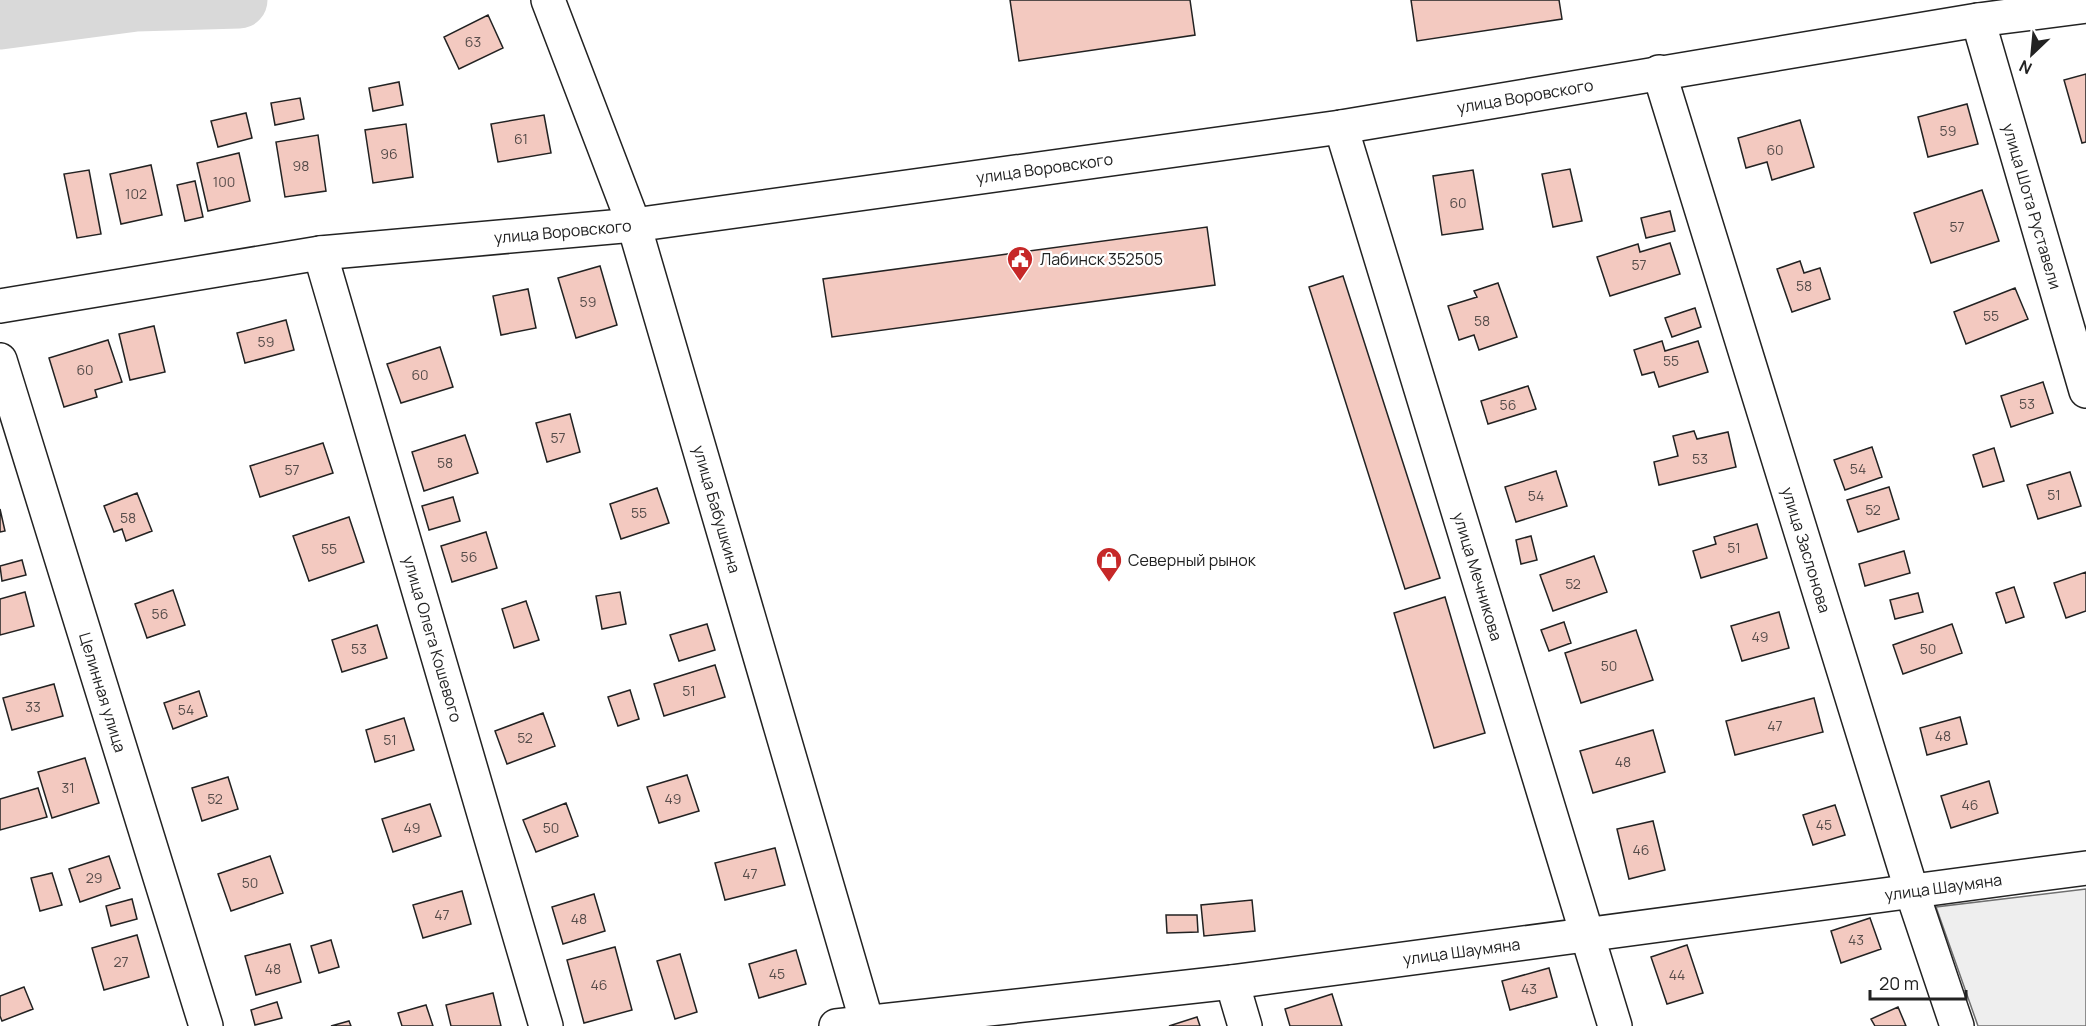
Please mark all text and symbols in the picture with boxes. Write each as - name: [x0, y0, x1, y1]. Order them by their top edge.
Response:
- north arrow: [2002, 24, 2062, 84]
- house number: 63: [465, 32, 481, 51]
- text: N: [2015, 55, 2035, 80]
- street label: улица Воровского: [1455, 74, 1595, 118]
- house number: 59: [1940, 121, 1956, 140]
- street label: улица Шота Руставели: [1998, 121, 2067, 292]
- house number: 61: [514, 129, 528, 148]
- house number: 60: [1766, 140, 1784, 159]
- house number: 96: [380, 144, 398, 163]
- street label: улица Воровского: [975, 148, 1114, 188]
- house number: 98: [293, 156, 309, 175]
- house number: 100: [213, 172, 235, 191]
- house number: 102: [125, 184, 147, 203]
- house number: 60: [1449, 193, 1467, 212]
- street label: улица Воровского: [493, 214, 632, 248]
- house number: 57: [1949, 217, 1965, 236]
- public building icon: Лабинск 352505: [1005, 244, 1035, 282]
- place label: Лабинск 352505: [1040, 248, 1163, 270]
- house number: 57: [1631, 255, 1647, 274]
- house number: 58: [1796, 276, 1812, 295]
- house number: 59: [580, 292, 596, 311]
- house number: 55: [1983, 306, 1999, 325]
- house number: 58: [1474, 311, 1490, 330]
- house number: 59: [258, 332, 274, 351]
- house number: 55: [1663, 351, 1679, 370]
- house number: 60: [76, 360, 94, 379]
- house number: 60: [411, 365, 429, 384]
- house number: 53: [2019, 394, 2035, 413]
- house number: 56: [1500, 395, 1516, 414]
- house number: 57: [550, 428, 566, 447]
- street label: улица Бабушкина: [688, 443, 746, 576]
- house number: 53: [1692, 449, 1708, 468]
- house number: 58: [437, 453, 453, 472]
- house number: 54: [1850, 459, 1866, 478]
- house number: 57: [284, 460, 300, 479]
- street label: улица Заслонова: [1777, 484, 1836, 615]
- house number: 51: [2047, 485, 2061, 504]
- house number: 54: [1528, 486, 1544, 505]
- house number: 52: [1865, 500, 1881, 519]
- house number: 55: [631, 503, 647, 522]
- house number: 58: [120, 508, 136, 527]
- street label: улица Мечникова: [1448, 510, 1508, 644]
- house number: 51: [1727, 538, 1741, 557]
- house number: 55: [321, 539, 337, 558]
- shop icon: Северный рынок: [1094, 545, 1124, 583]
- house number: 56: [461, 547, 477, 566]
- place label: Северный рынок: [1128, 549, 1257, 571]
- street label: улица Олега Кошевого: [398, 553, 468, 725]
- house number: 52: [1565, 574, 1581, 593]
- house number: 56: [152, 604, 168, 623]
- house number: 49: [1752, 627, 1768, 646]
- street label: Целинная улица: [74, 630, 132, 755]
- house number: 53: [351, 639, 367, 658]
- house number: 50: [1920, 639, 1936, 658]
- house number: 50: [1601, 656, 1617, 675]
- house number: 51: [682, 681, 696, 700]
- house number: 33: [25, 697, 41, 716]
- house number: 54: [178, 700, 194, 719]
- house number: 47: [1767, 716, 1783, 735]
- house number: 48: [1935, 726, 1951, 745]
- house number: 52: [517, 728, 533, 747]
- house number: 51: [383, 730, 397, 749]
- house number: 48: [1615, 752, 1631, 771]
- house number: 31: [61, 778, 75, 797]
- house number: 52: [207, 789, 223, 808]
- house number: 49: [665, 789, 681, 808]
- house number: 46: [1962, 795, 1978, 814]
- house number: 45: [1816, 815, 1832, 834]
- house number: 49: [404, 818, 420, 837]
- house number: 50: [543, 818, 559, 837]
- house number: 46: [1633, 840, 1649, 859]
- house number: 47: [742, 864, 758, 883]
- house number: 29: [86, 868, 102, 887]
- street label: улица Шаумяна: [1883, 868, 2003, 906]
- house number: 50: [242, 873, 258, 892]
- house number: 47: [434, 905, 450, 924]
- house number: 48: [571, 909, 587, 928]
- house number: 43: [1848, 930, 1864, 949]
- street label: улица Шаумяна: [1402, 933, 1522, 970]
- house number: 27: [113, 952, 129, 971]
- house number: 48: [265, 959, 281, 978]
- scale bar: [1870, 963, 1966, 1001]
- house number: 45: [769, 964, 785, 983]
- house number: 44: [1669, 965, 1685, 984]
- text: 20 m: [1879, 971, 1919, 995]
- house number: 46: [591, 975, 607, 994]
- house number: 43: [1521, 979, 1537, 998]

